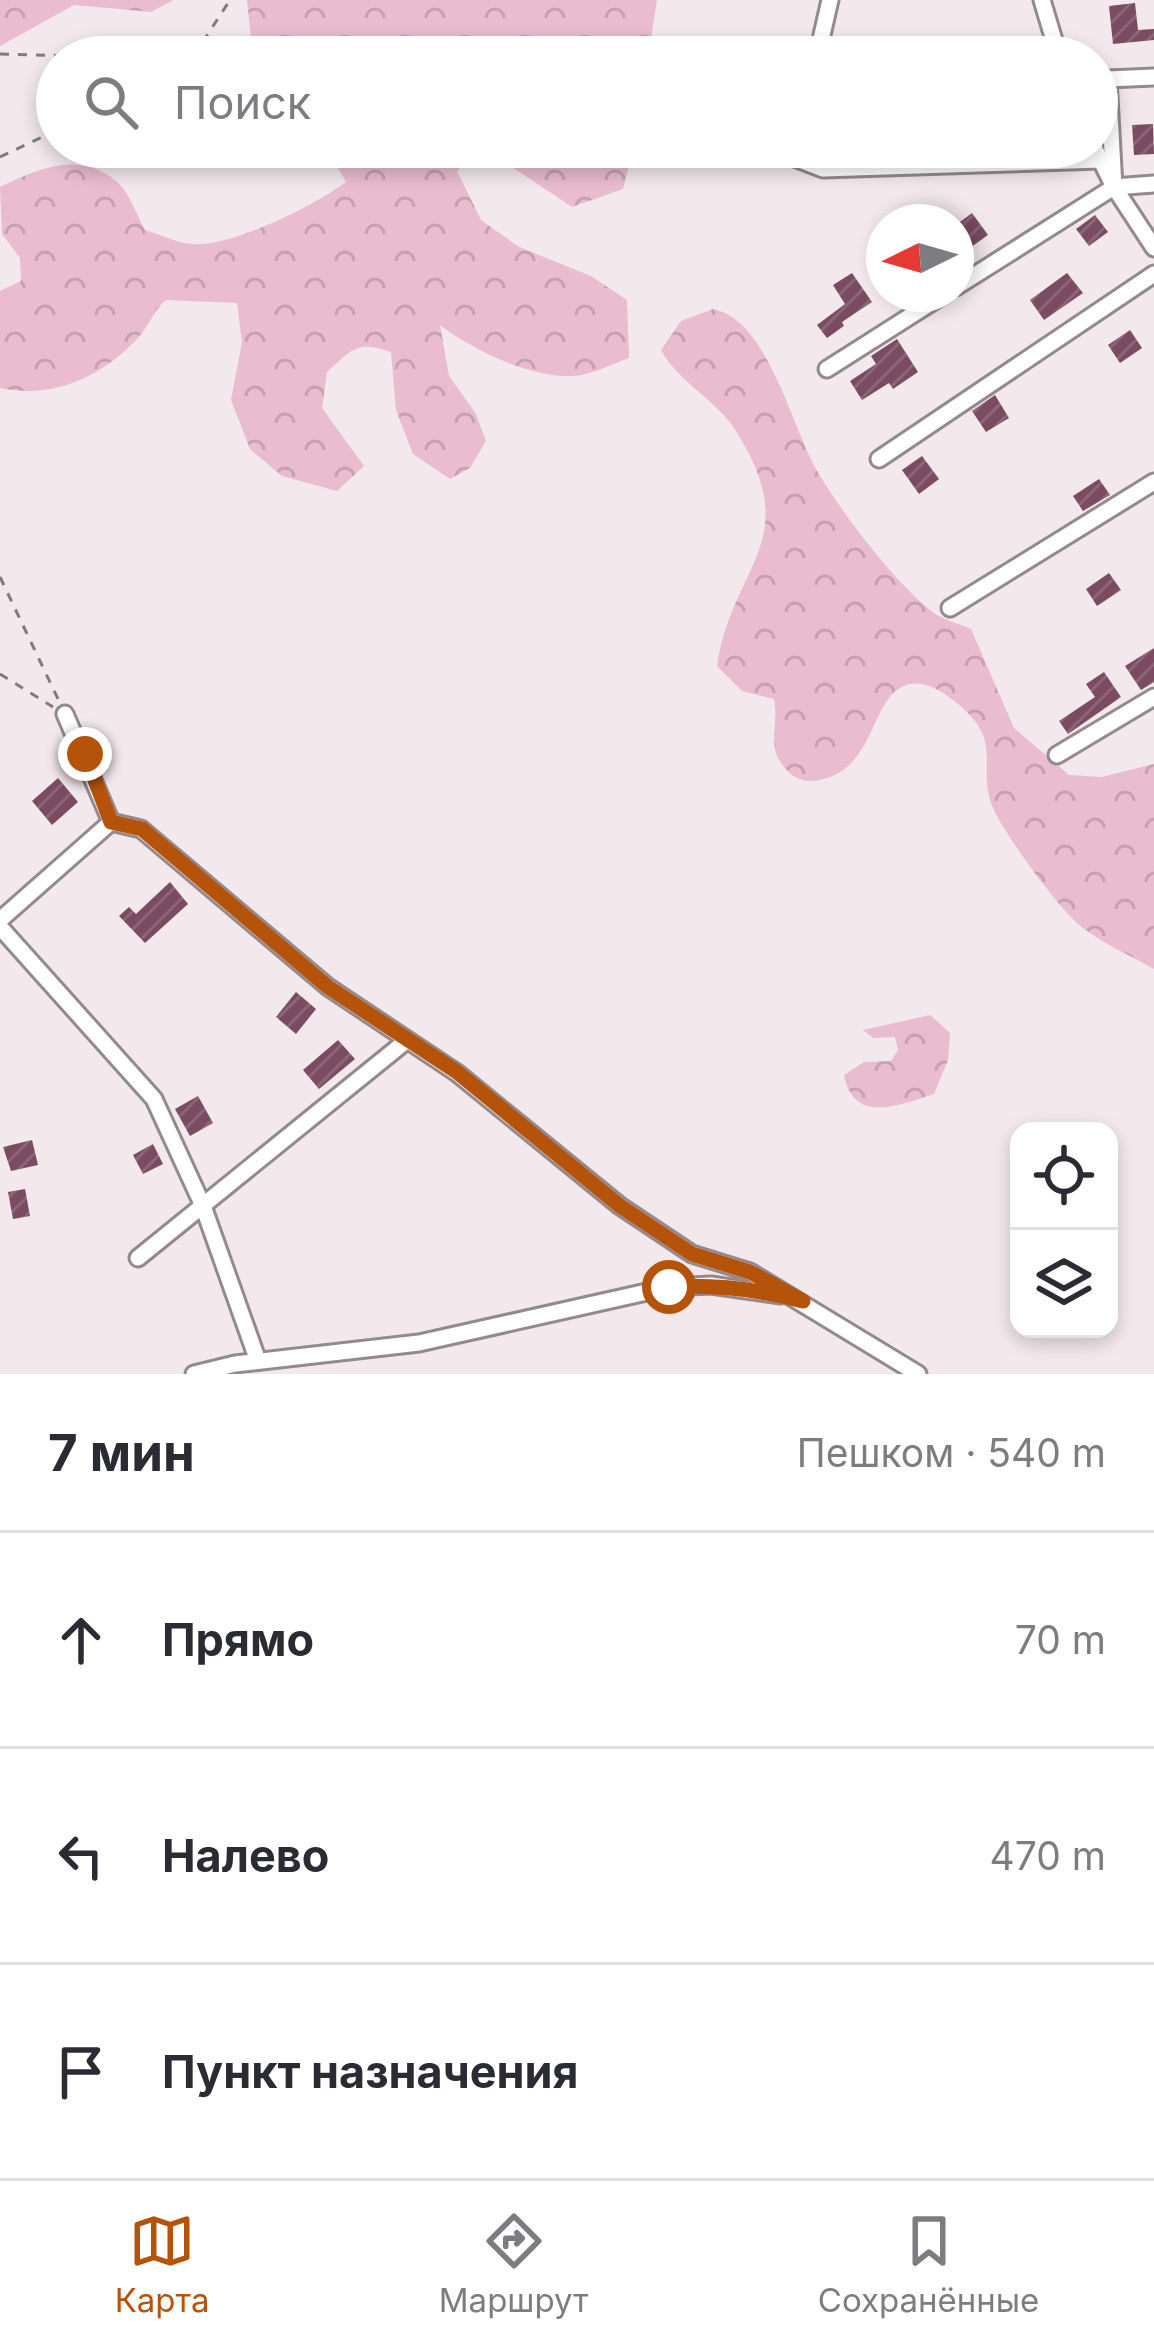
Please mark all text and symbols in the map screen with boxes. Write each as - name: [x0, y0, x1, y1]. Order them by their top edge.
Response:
- search box: [36, 36, 1118, 168]
- icon: search: [78, 69, 144, 135]
- text: Поиск: [174, 75, 311, 130]
- north arrow: [866, 204, 974, 312]
- route end: [58, 727, 112, 781]
- map controls: [1010, 1122, 1118, 1338]
- button: locate: [1010, 1122, 1118, 1230]
- button: layers: [1010, 1230, 1118, 1338]
- route start: [642, 1260, 696, 1314]
- text: 7 мин: [48, 1422, 195, 1483]
- text: Пешком · 540 m: [797, 1429, 1106, 1476]
- icon: ahead: [48, 1607, 114, 1673]
- text: Прямо: [162, 1612, 314, 1667]
- text: 70 m: [1015, 1616, 1106, 1663]
- icon: left: [48, 1823, 114, 1889]
- text: Налево: [162, 1828, 329, 1883]
- text: 470 m: [990, 1832, 1106, 1879]
- icon: arrive: [48, 2039, 114, 2105]
- text: Пункт назначения: [162, 2044, 579, 2099]
- tab: Карта: [115, 2208, 209, 2320]
- tab: Маршрут: [439, 2208, 588, 2320]
- tab: Сохранённые: [818, 2208, 1039, 2320]

